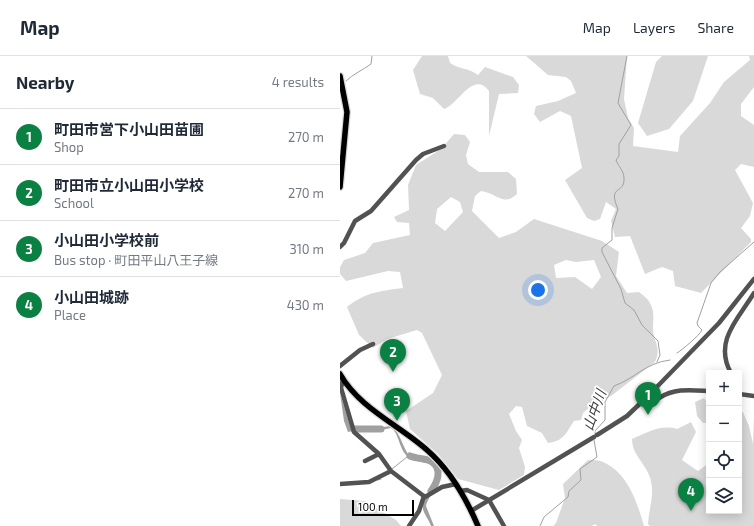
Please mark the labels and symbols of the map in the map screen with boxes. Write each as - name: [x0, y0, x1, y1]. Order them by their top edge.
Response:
- your location: [528, 280, 548, 300]
- pin: 2: [380, 339, 406, 372]
- pin: 1: [635, 382, 661, 415]
- water label: 山中川: [579, 385, 610, 433]
- pin: 3: [384, 388, 410, 421]
- pin: 4: [678, 478, 704, 511]
- scale bar: [352, 498, 414, 517]

